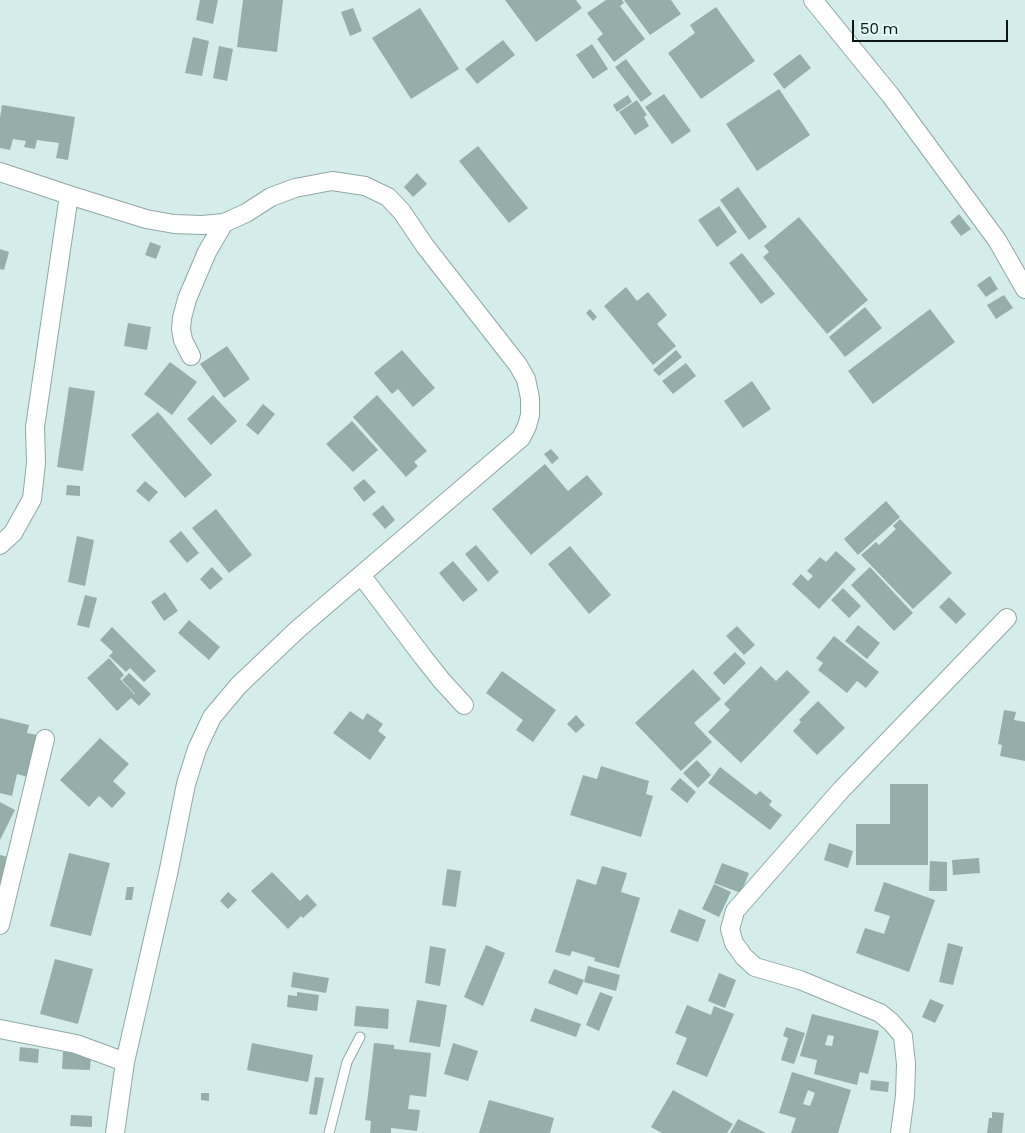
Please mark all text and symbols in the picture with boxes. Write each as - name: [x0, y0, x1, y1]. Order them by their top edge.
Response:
- scale bar: [855, 10, 1011, 42]
- text: 50 m: [860, 18, 898, 39]

